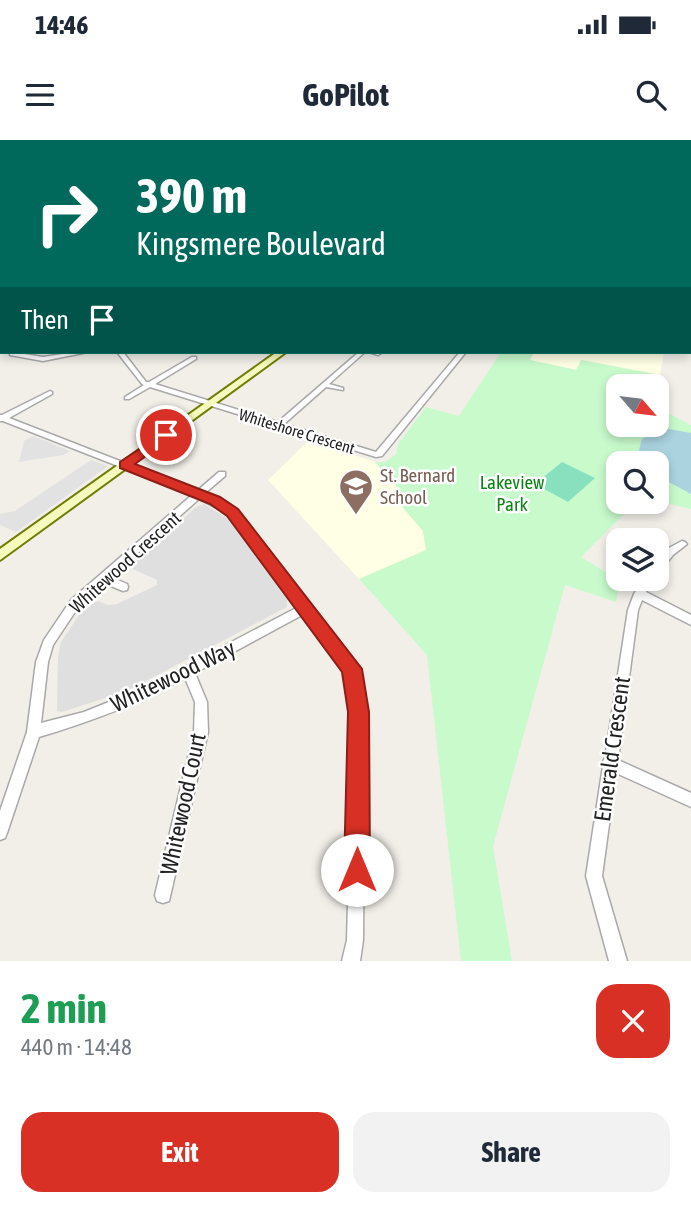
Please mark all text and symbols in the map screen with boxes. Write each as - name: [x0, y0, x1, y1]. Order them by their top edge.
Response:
- text: 14:46: [35, 10, 89, 40]
- icon: menu: [21, 76, 59, 114]
- text: GoPilot: [302, 76, 389, 113]
- icon: search: [632, 76, 670, 114]
- text: 390 m: [136, 167, 247, 223]
- icon: right: [21, 168, 112, 259]
- text: Kingsmere Boulevard: [136, 225, 386, 262]
- icon: arrive: [83, 301, 121, 339]
- text: Then: [21, 305, 69, 335]
- north arrow: [606, 374, 668, 438]
- map controls: [606, 374, 669, 591]
- pin: [136, 405, 196, 465]
- street label: Whiteshore Crescent: [237, 405, 357, 457]
- icon: arrive: [147, 416, 185, 454]
- button: search: [606, 451, 669, 514]
- place label: St. Bernard School: [380, 464, 455, 508]
- school or university icon: St. Bernard School: [337, 467, 375, 516]
- park label: Lakeview Park: [480, 471, 545, 515]
- street label: Whitewood Crescent: [65, 506, 185, 618]
- button: layers: [606, 528, 669, 591]
- street label: Whitewood Way: [107, 635, 239, 717]
- street label: Emerald Crescent: [589, 675, 635, 823]
- street label: Whitewood Court: [155, 731, 211, 877]
- position arrow: [320, 833, 394, 907]
- text: 2 min: [21, 984, 107, 1032]
- button: close: [596, 984, 670, 1058]
- text: 440 m · 14:48: [21, 1034, 132, 1060]
- button: Exit: [21, 1112, 339, 1192]
- button: Share: [353, 1112, 670, 1192]

